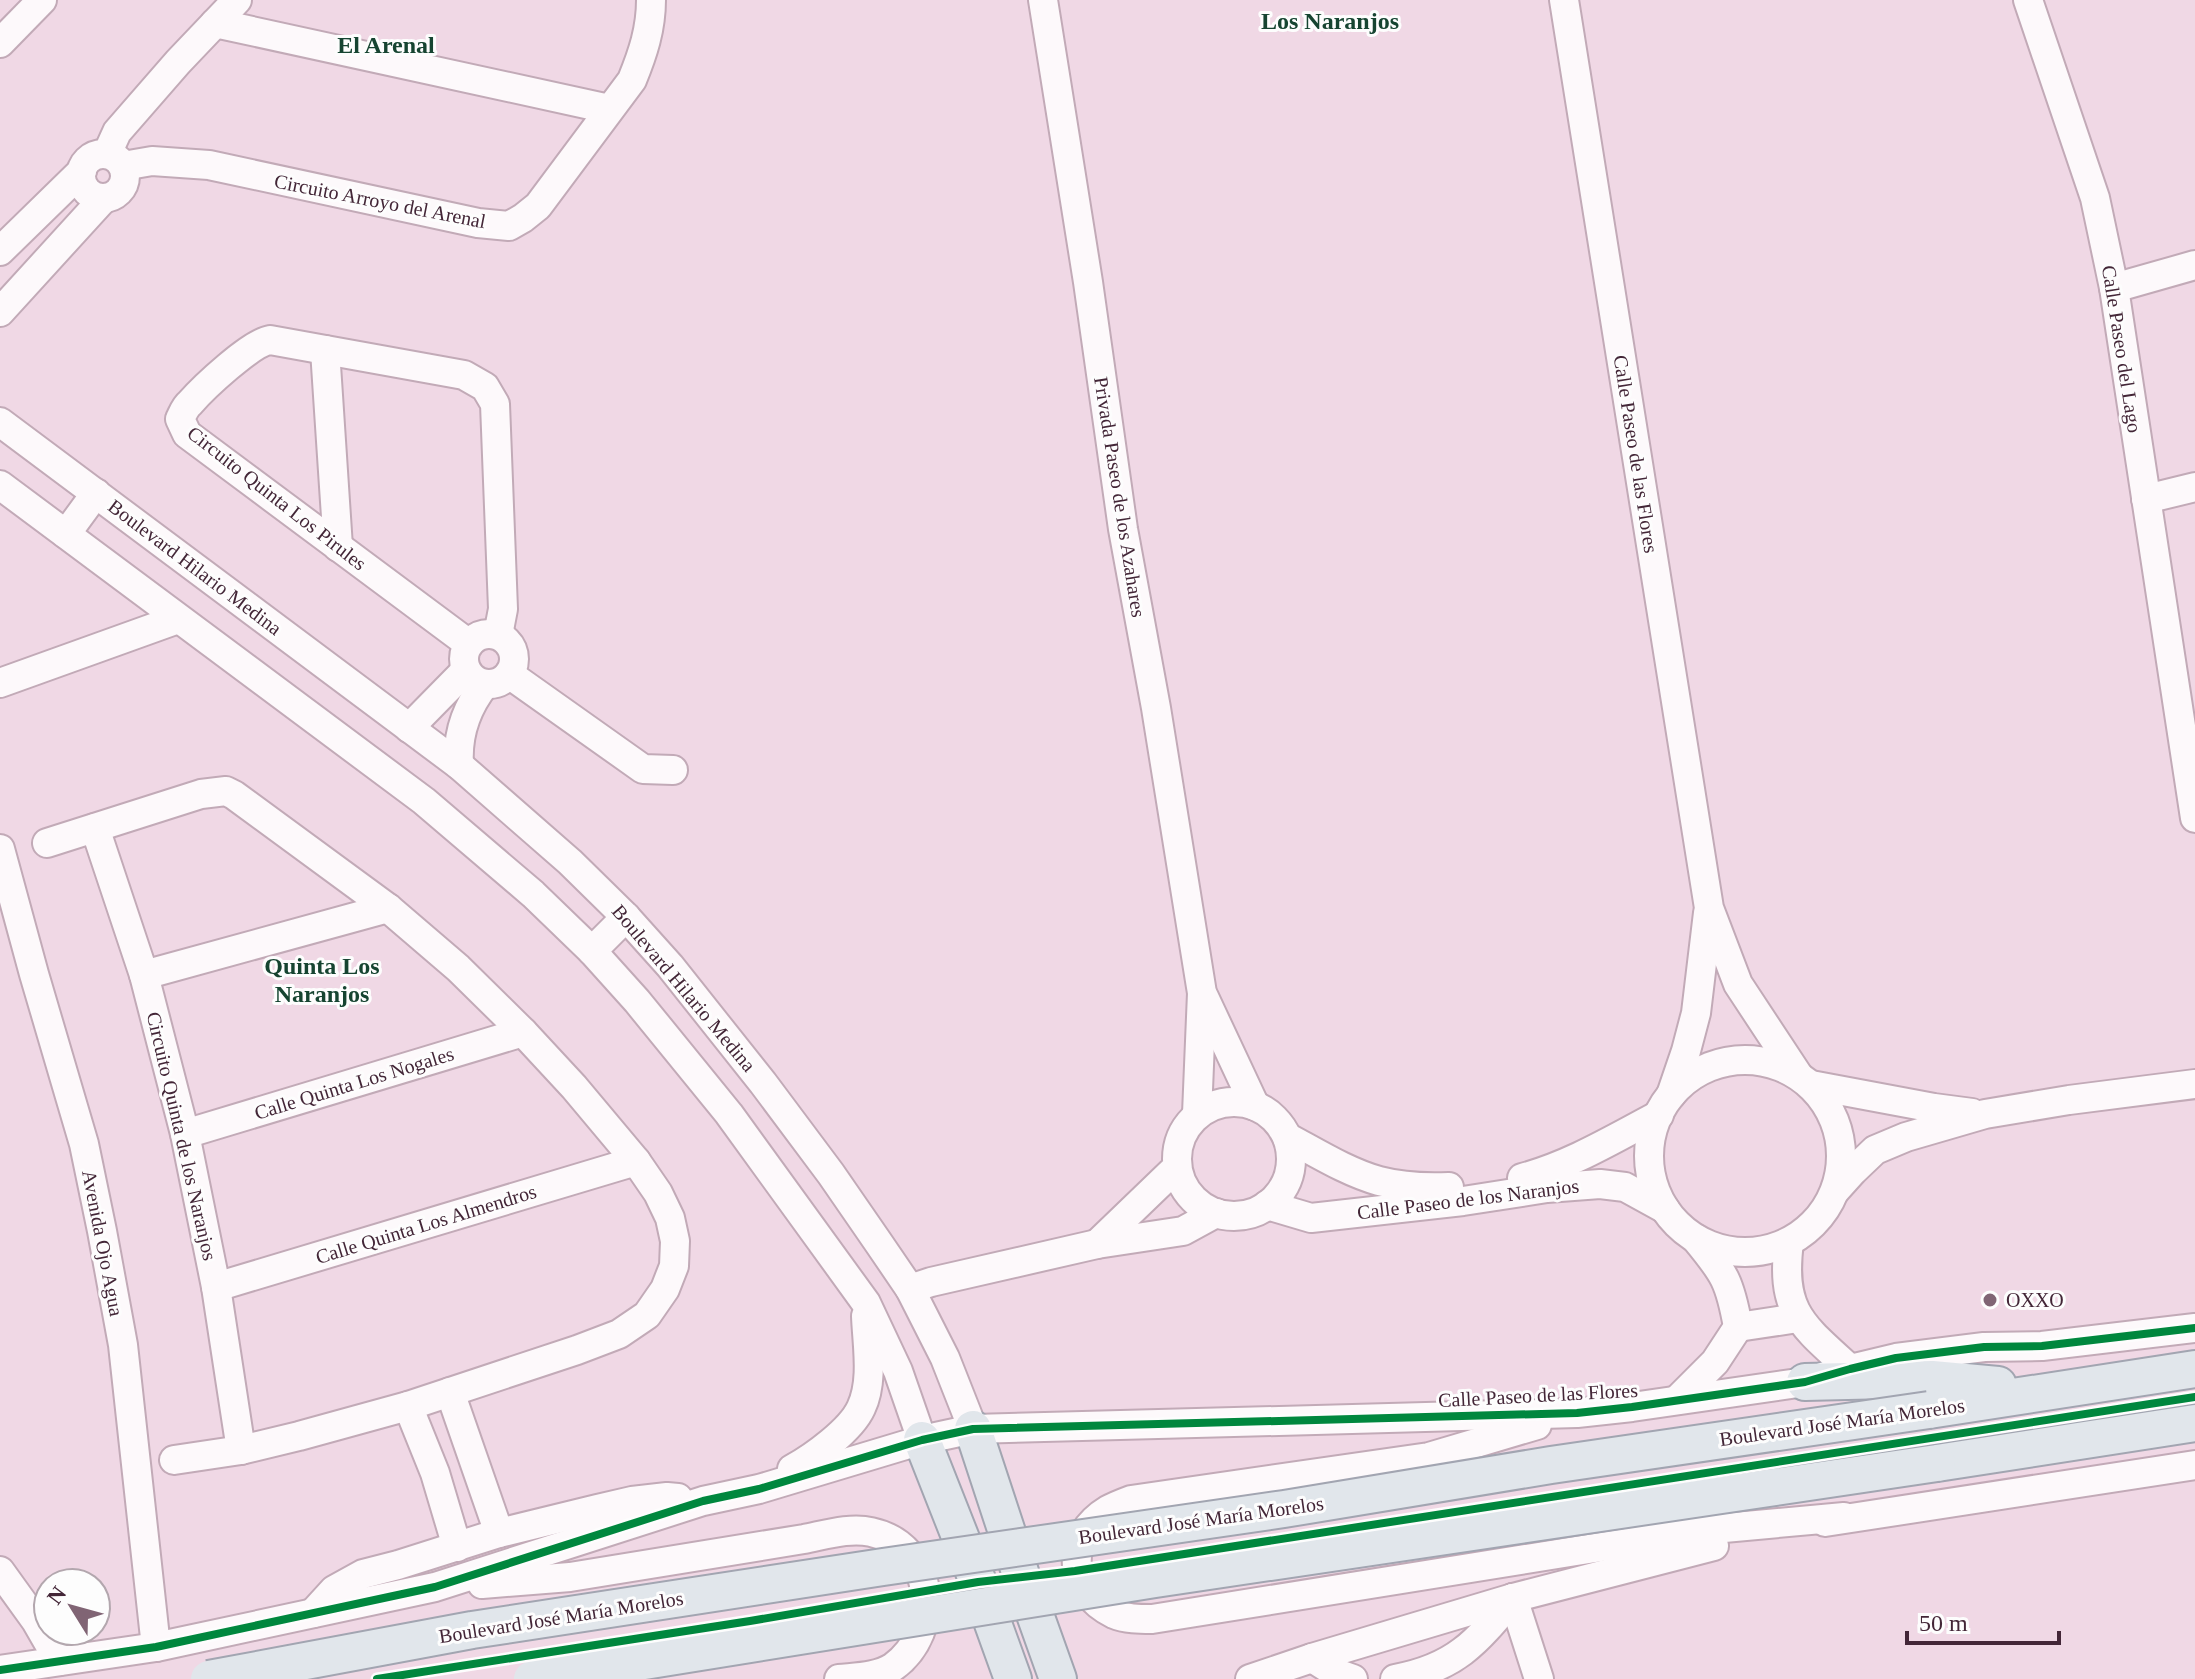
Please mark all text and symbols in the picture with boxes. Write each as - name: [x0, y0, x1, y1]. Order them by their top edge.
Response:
- district label: Los Naranjos: [1261, 8, 1399, 34]
- district label: El Arenal: [337, 32, 435, 58]
- street label: Circuito Arroyo del Arenal: [272, 170, 488, 233]
- street label: Calle Paseo del Lago: [2097, 264, 2146, 435]
- street label: Calle Paseo de las Flores: [1609, 354, 1663, 555]
- street label: Privada Paseo de los Azahares: [1090, 375, 1150, 619]
- street label: Circuito Quinta Los Pirules: [183, 421, 371, 575]
- street label: Boulevard Hilario Medina: [104, 495, 286, 639]
- street label: Boulevard Hilario Medina: [608, 900, 760, 1076]
- district label: Quinta Los Naranjos: [264, 953, 380, 1007]
- street label: Circuito Quinta de los Naranjos: [142, 1010, 221, 1263]
- street label: Calle Quinta Los Nogales: [252, 1042, 457, 1125]
- street label: Avenida Ojo Agua: [77, 1168, 128, 1318]
- street label: Calle Paseo de los Naranjos: [1356, 1174, 1580, 1225]
- street label: Calle Quinta Los Almendros: [313, 1180, 539, 1268]
- place label: OXXO: [2006, 1289, 2064, 1311]
- marker: OXXO: [1981, 1291, 1999, 1309]
- street label: Calle Paseo de las Flores: [1438, 1379, 1639, 1411]
- street label: Boulevard José María Morelos: [1718, 1394, 1966, 1450]
- street label: Boulevard José María Morelos: [1077, 1492, 1325, 1548]
- north arrow: [32, 1567, 112, 1647]
- text: N: [42, 1581, 71, 1609]
- street label: Boulevard José María Morelos: [437, 1587, 685, 1647]
- scale bar: [1907, 1595, 2059, 1645]
- text: 50 m: [1919, 1610, 1968, 1636]

